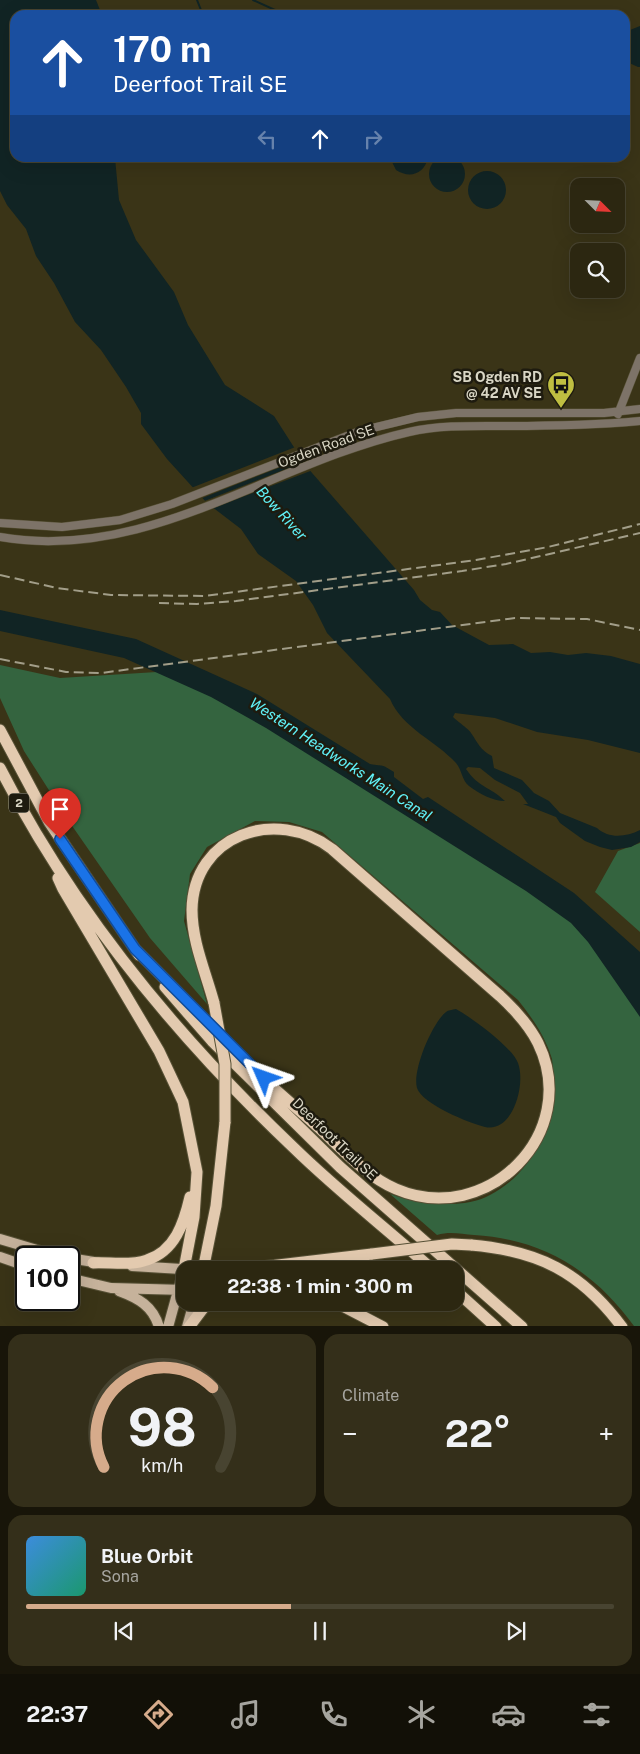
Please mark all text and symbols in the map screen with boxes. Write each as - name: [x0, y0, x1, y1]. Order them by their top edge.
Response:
- text: 170 m: [113, 29, 211, 70]
- icon: ahead: [30, 30, 95, 95]
- text: Deerfoot Trail SE: [113, 71, 287, 97]
- icon: left: [253, 125, 281, 153]
- icon: ahead: [306, 125, 334, 153]
- icon: right: [359, 125, 387, 153]
- north arrow: [570, 178, 625, 232]
- map controls: [570, 178, 625, 298]
- button: search: [570, 243, 625, 298]
- place label: SB Ogden RD @ 42 AV SE: [453, 369, 542, 401]
- bus stop icon: SB Ogden RD @ 42 AV SE: [546, 370, 576, 409]
- street label: Ogden Road SE: [276, 421, 376, 471]
- water label: Bow River: [253, 483, 311, 544]
- water label: Western Headworks Main Canal: [247, 694, 435, 824]
- pin: [39, 788, 81, 839]
- road number: 2: [9, 794, 29, 812]
- icon: arrive: [46, 795, 74, 823]
- position arrow: [237, 1051, 289, 1103]
- street label: Deerfoot Trail SE: [290, 1095, 380, 1183]
- speed limit sign: 100: [15, 1246, 80, 1311]
- text: 22:38 · 1 min · 300 m: [227, 1275, 413, 1297]
- text: Climate: [342, 1386, 399, 1405]
- text: 98: [128, 1397, 197, 1458]
- text: 22°: [445, 1411, 511, 1456]
- text: −: [342, 1417, 358, 1450]
- text: +: [598, 1417, 614, 1450]
- text: km/h: [141, 1455, 183, 1476]
- text: Blue Orbit: [101, 1545, 193, 1567]
- text: Sona: [101, 1567, 139, 1586]
- icon: previous: [110, 1617, 138, 1645]
- icon: pause: [306, 1617, 334, 1645]
- icon: next: [502, 1617, 530, 1645]
- icon: directions: [141, 1697, 176, 1732]
- icon: music: [228, 1697, 263, 1732]
- icon: phone: [316, 1697, 351, 1732]
- icon: climate: [404, 1697, 439, 1732]
- icon: car: [491, 1697, 526, 1732]
- icon: filters: [579, 1697, 614, 1732]
- text: 22:37: [26, 1701, 88, 1727]

